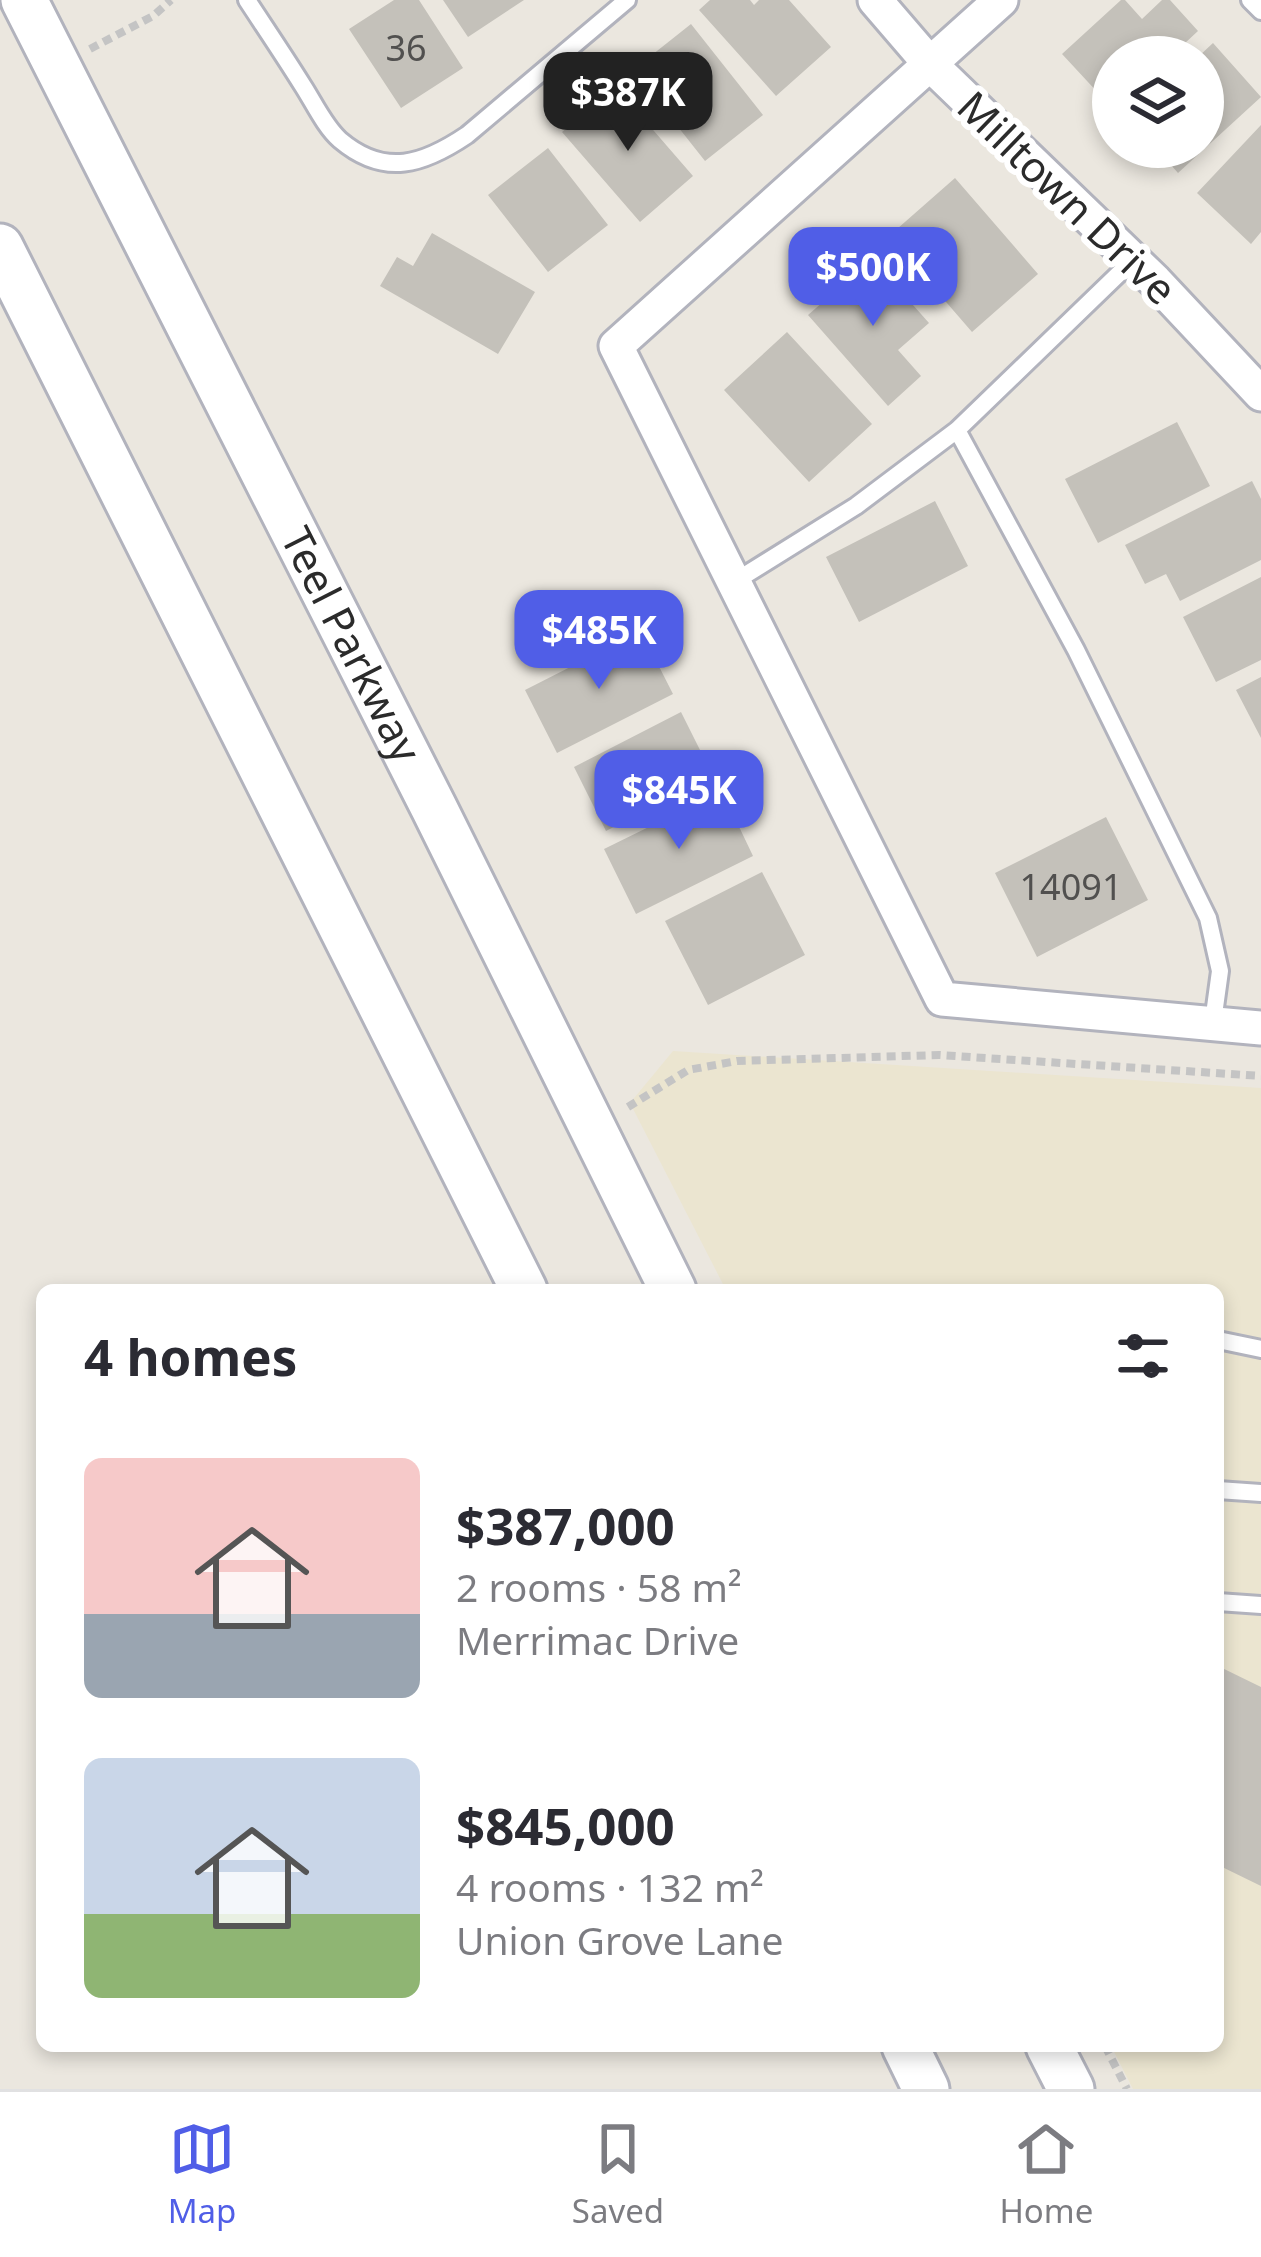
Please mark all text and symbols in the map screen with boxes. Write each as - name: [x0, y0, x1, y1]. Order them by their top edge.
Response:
- house number: 36: [385, 23, 427, 72]
- map controls: [1092, 36, 1224, 168]
- button: layers: [1092, 36, 1224, 168]
- pin: $387K: [544, 52, 712, 154]
- text: $387K: [570, 64, 686, 117]
- street label: Milltown Drive: [946, 78, 1190, 316]
- pin: $500K: [789, 227, 957, 329]
- text: $500K: [815, 239, 931, 292]
- street label: Teel Parkway: [269, 517, 436, 772]
- pin: $485K: [515, 590, 683, 692]
- text: $485K: [541, 602, 657, 655]
- pin: $845K: [595, 750, 763, 852]
- text: $845K: [621, 762, 737, 815]
- house number: 14091: [1020, 862, 1122, 911]
- text: 4 homes: [84, 1321, 297, 1391]
- icon: filters: [1110, 1323, 1176, 1389]
- text: $387,000: [456, 1490, 675, 1560]
- icon: home: [180, 1506, 324, 1650]
- text: 2 rooms · 58 m²: [456, 1560, 742, 1613]
- text: Merrimac Drive: [456, 1613, 739, 1666]
- text: $845,000: [456, 1790, 675, 1860]
- icon: home: [180, 1806, 324, 1950]
- text: 4 rooms · 132 m²: [456, 1860, 764, 1913]
- text: Union Grove Lane: [456, 1913, 783, 1966]
- tab: Map: [168, 2116, 236, 2233]
- tab: Saved: [572, 2116, 664, 2233]
- tab: Home: [999, 2116, 1093, 2233]

